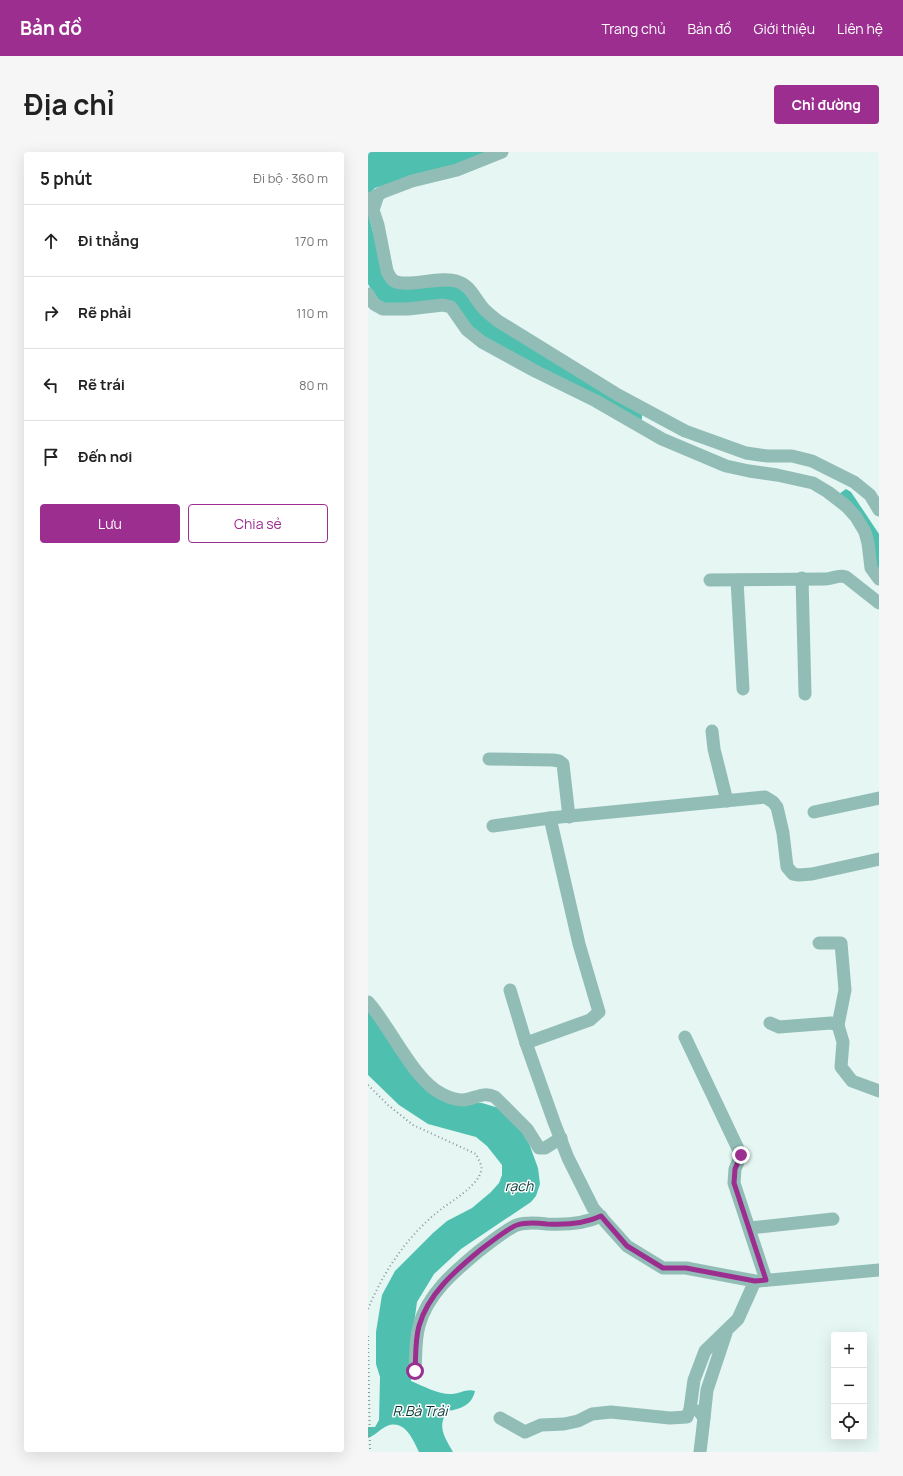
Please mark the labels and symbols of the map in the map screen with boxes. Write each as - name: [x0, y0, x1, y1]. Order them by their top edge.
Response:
- route end: [732, 1146, 750, 1164]
- water label: rạch: [505, 1176, 534, 1195]
- route start: [406, 1362, 424, 1380]
- water label: R.Bà Trải: [393, 1401, 449, 1420]

